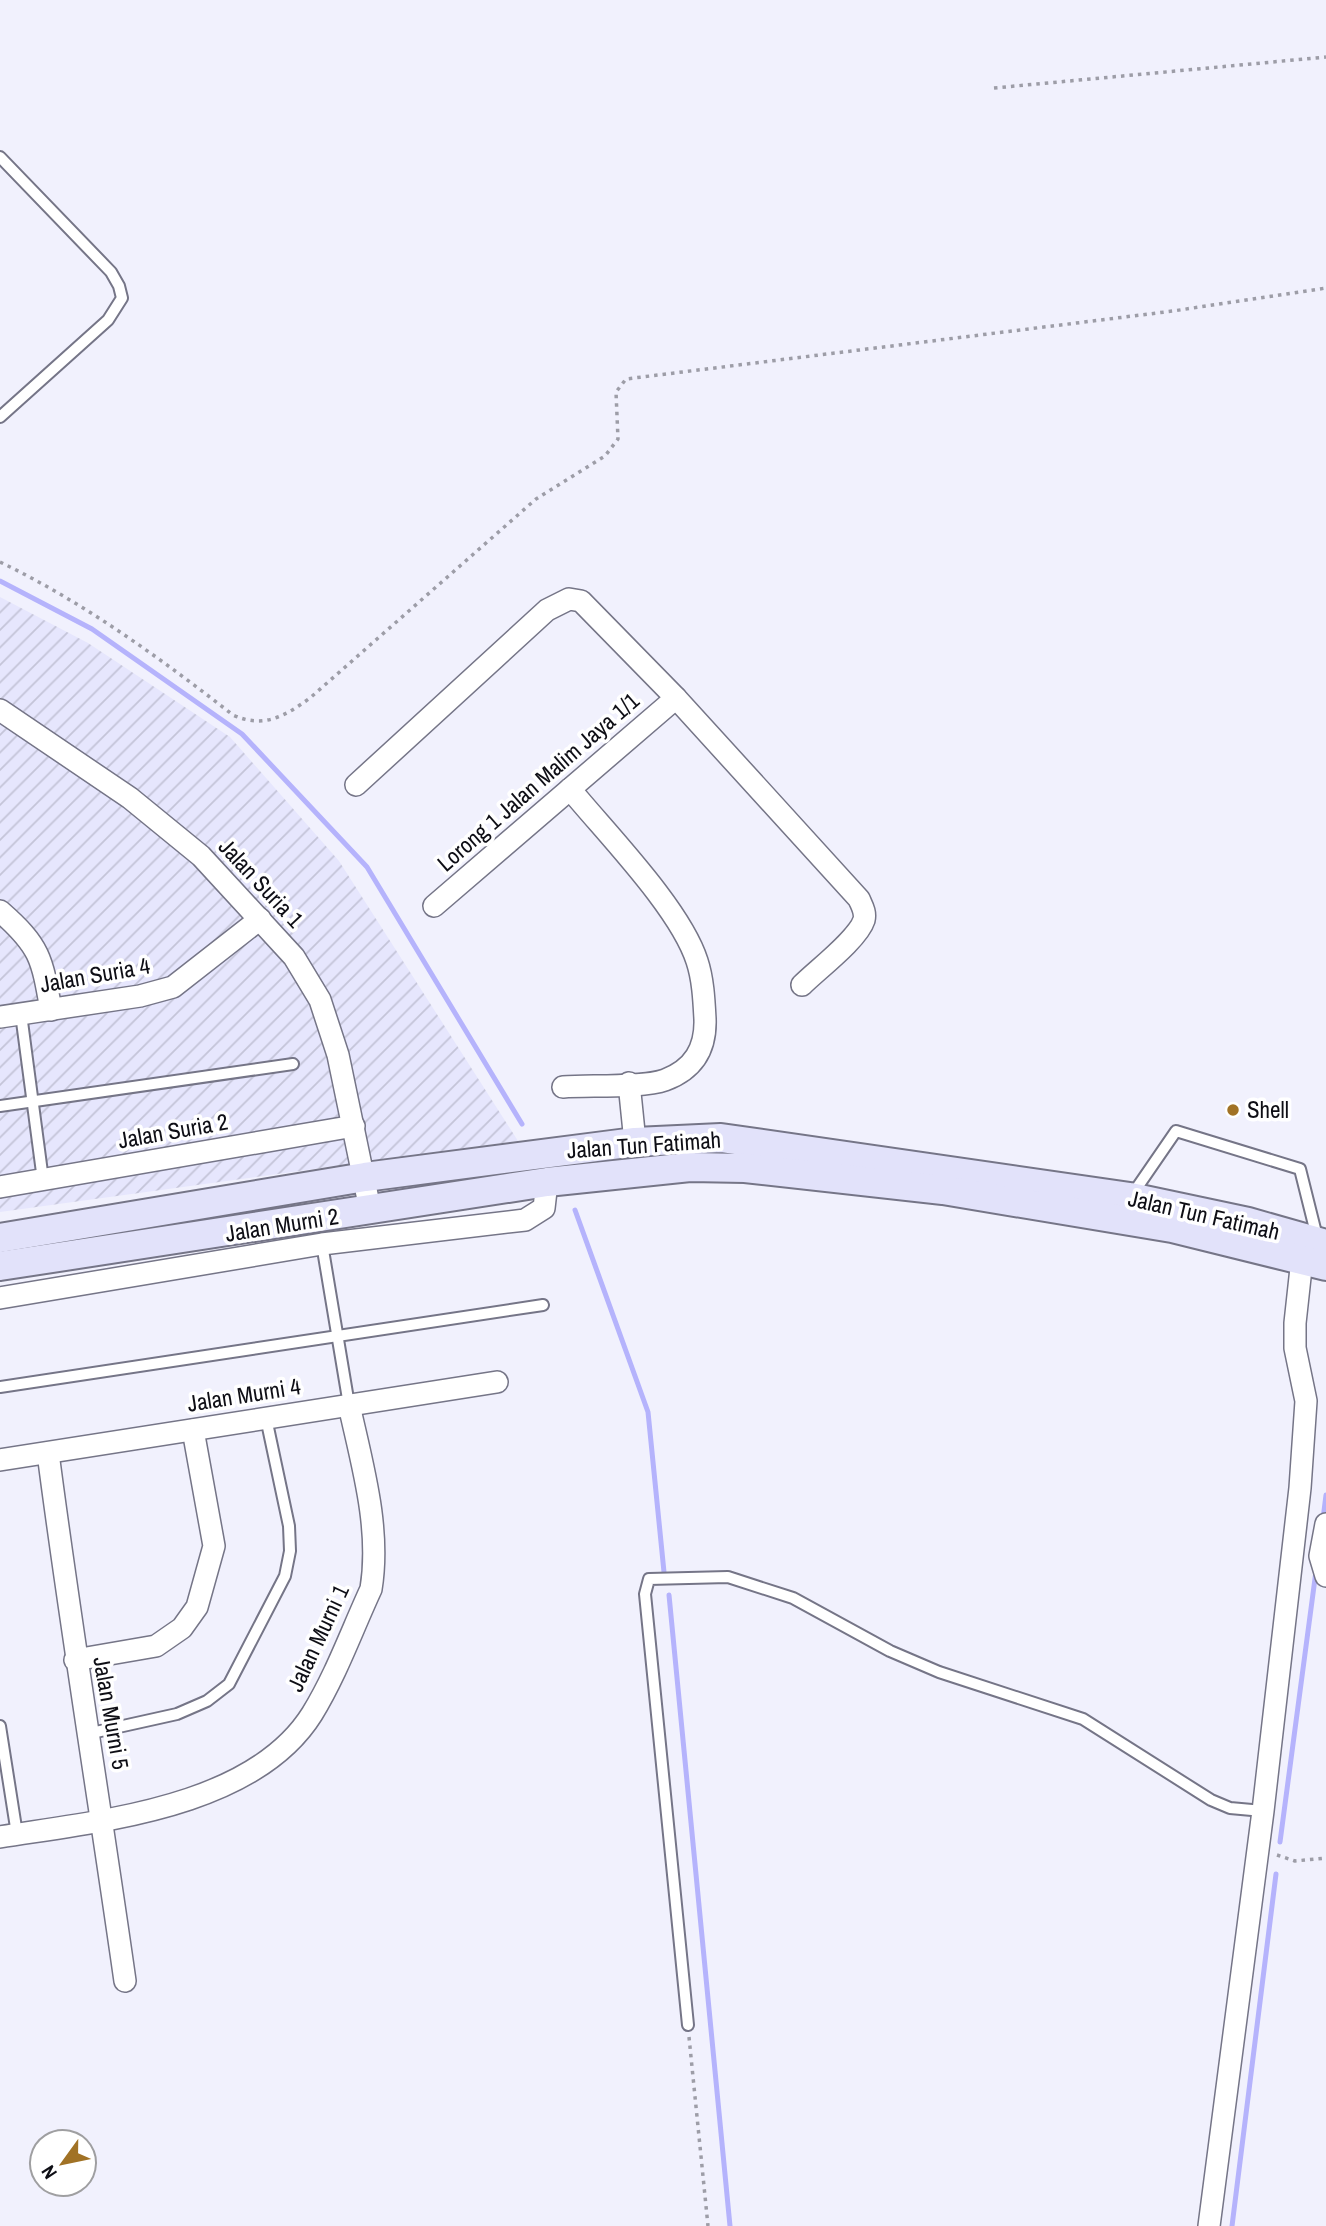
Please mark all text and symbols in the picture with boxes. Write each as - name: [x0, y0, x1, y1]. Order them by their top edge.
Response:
- street label: Lorong 1 Jalan Malim Jaya 1/1: [430, 685, 646, 878]
- street label: Jalan Suria 1: [212, 831, 311, 934]
- street label: Jalan Suria 4: [37, 950, 153, 999]
- place label: Shell: [1247, 1094, 1289, 1125]
- marker: Shell: [1225, 1102, 1241, 1118]
- street label: Jalan Suria 2: [115, 1106, 230, 1155]
- street label: Jalan Tun Fatimah: [566, 1124, 722, 1165]
- street label: Jalan Tun Fatimah: [1125, 1182, 1283, 1247]
- street label: Jalan Murni 2: [223, 1200, 341, 1249]
- street label: Jalan Murni 4: [185, 1370, 303, 1419]
- street label: Jalan Murni 1: [279, 1579, 356, 1696]
- street label: Jalan Murni 5: [86, 1654, 137, 1772]
- north arrow: [28, 2128, 98, 2198]
- text: N: [35, 2160, 63, 2184]

